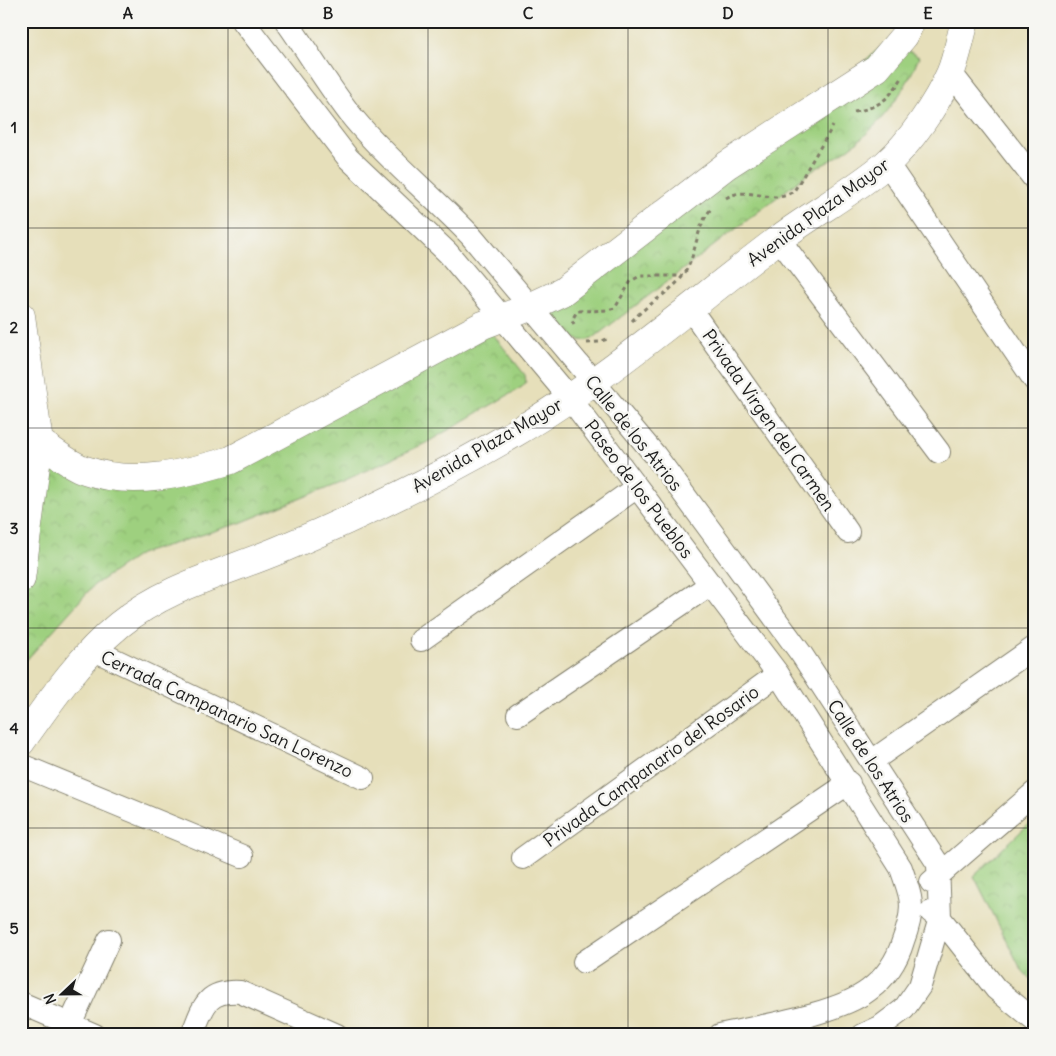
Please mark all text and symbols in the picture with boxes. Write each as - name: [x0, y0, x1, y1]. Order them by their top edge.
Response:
- text: A: [123, 3, 133, 23]
- text: B: [323, 3, 334, 23]
- text: C: [523, 3, 534, 23]
- text: D: [722, 3, 734, 23]
- text: E: [923, 3, 933, 23]
- text: 1: [11, 117, 17, 137]
- street label: Avenida Plaza Mayor: [742, 152, 894, 271]
- text: 2: [10, 317, 19, 337]
- street label: Privada Virgen del Carmen: [697, 325, 841, 515]
- street label: Calle de los Atrios: [580, 370, 688, 496]
- street label: Avenida Plaza Mayor: [408, 392, 567, 497]
- street label: Paseo de los Pueblos: [579, 415, 699, 563]
- text: 3: [9, 518, 19, 538]
- street label: Cerrada Campanario San Lorenzo: [97, 645, 357, 783]
- street label: Privada Campanario del Rosario: [539, 680, 763, 852]
- street label: Calle de los Atrios: [823, 695, 919, 827]
- text: 4: [9, 718, 19, 738]
- text: 5: [9, 918, 19, 938]
- north arrow: [38, 968, 88, 1018]
- text: N: [40, 991, 60, 1007]

